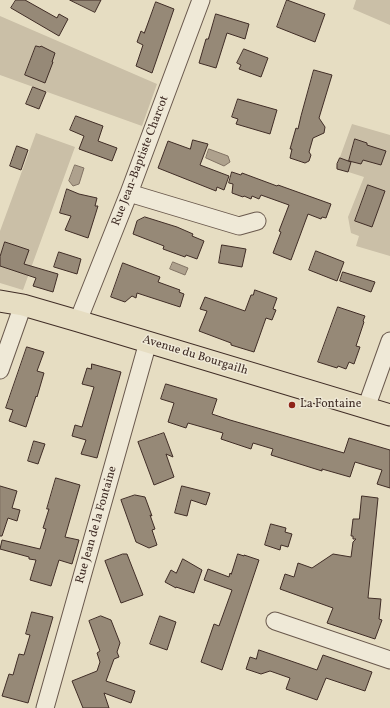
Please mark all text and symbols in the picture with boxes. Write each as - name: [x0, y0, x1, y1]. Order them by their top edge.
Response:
- street label: Rue Jean-Baptiste Charcot: [110, 94, 172, 228]
- street label: Avenue du Bourgailh: [140, 333, 250, 379]
- place label: La Fontaine: [300, 398, 361, 412]
- marker: La Fontaine: [287, 400, 297, 410]
- street label: Rue Jean de la Fontaine: [73, 465, 121, 585]

